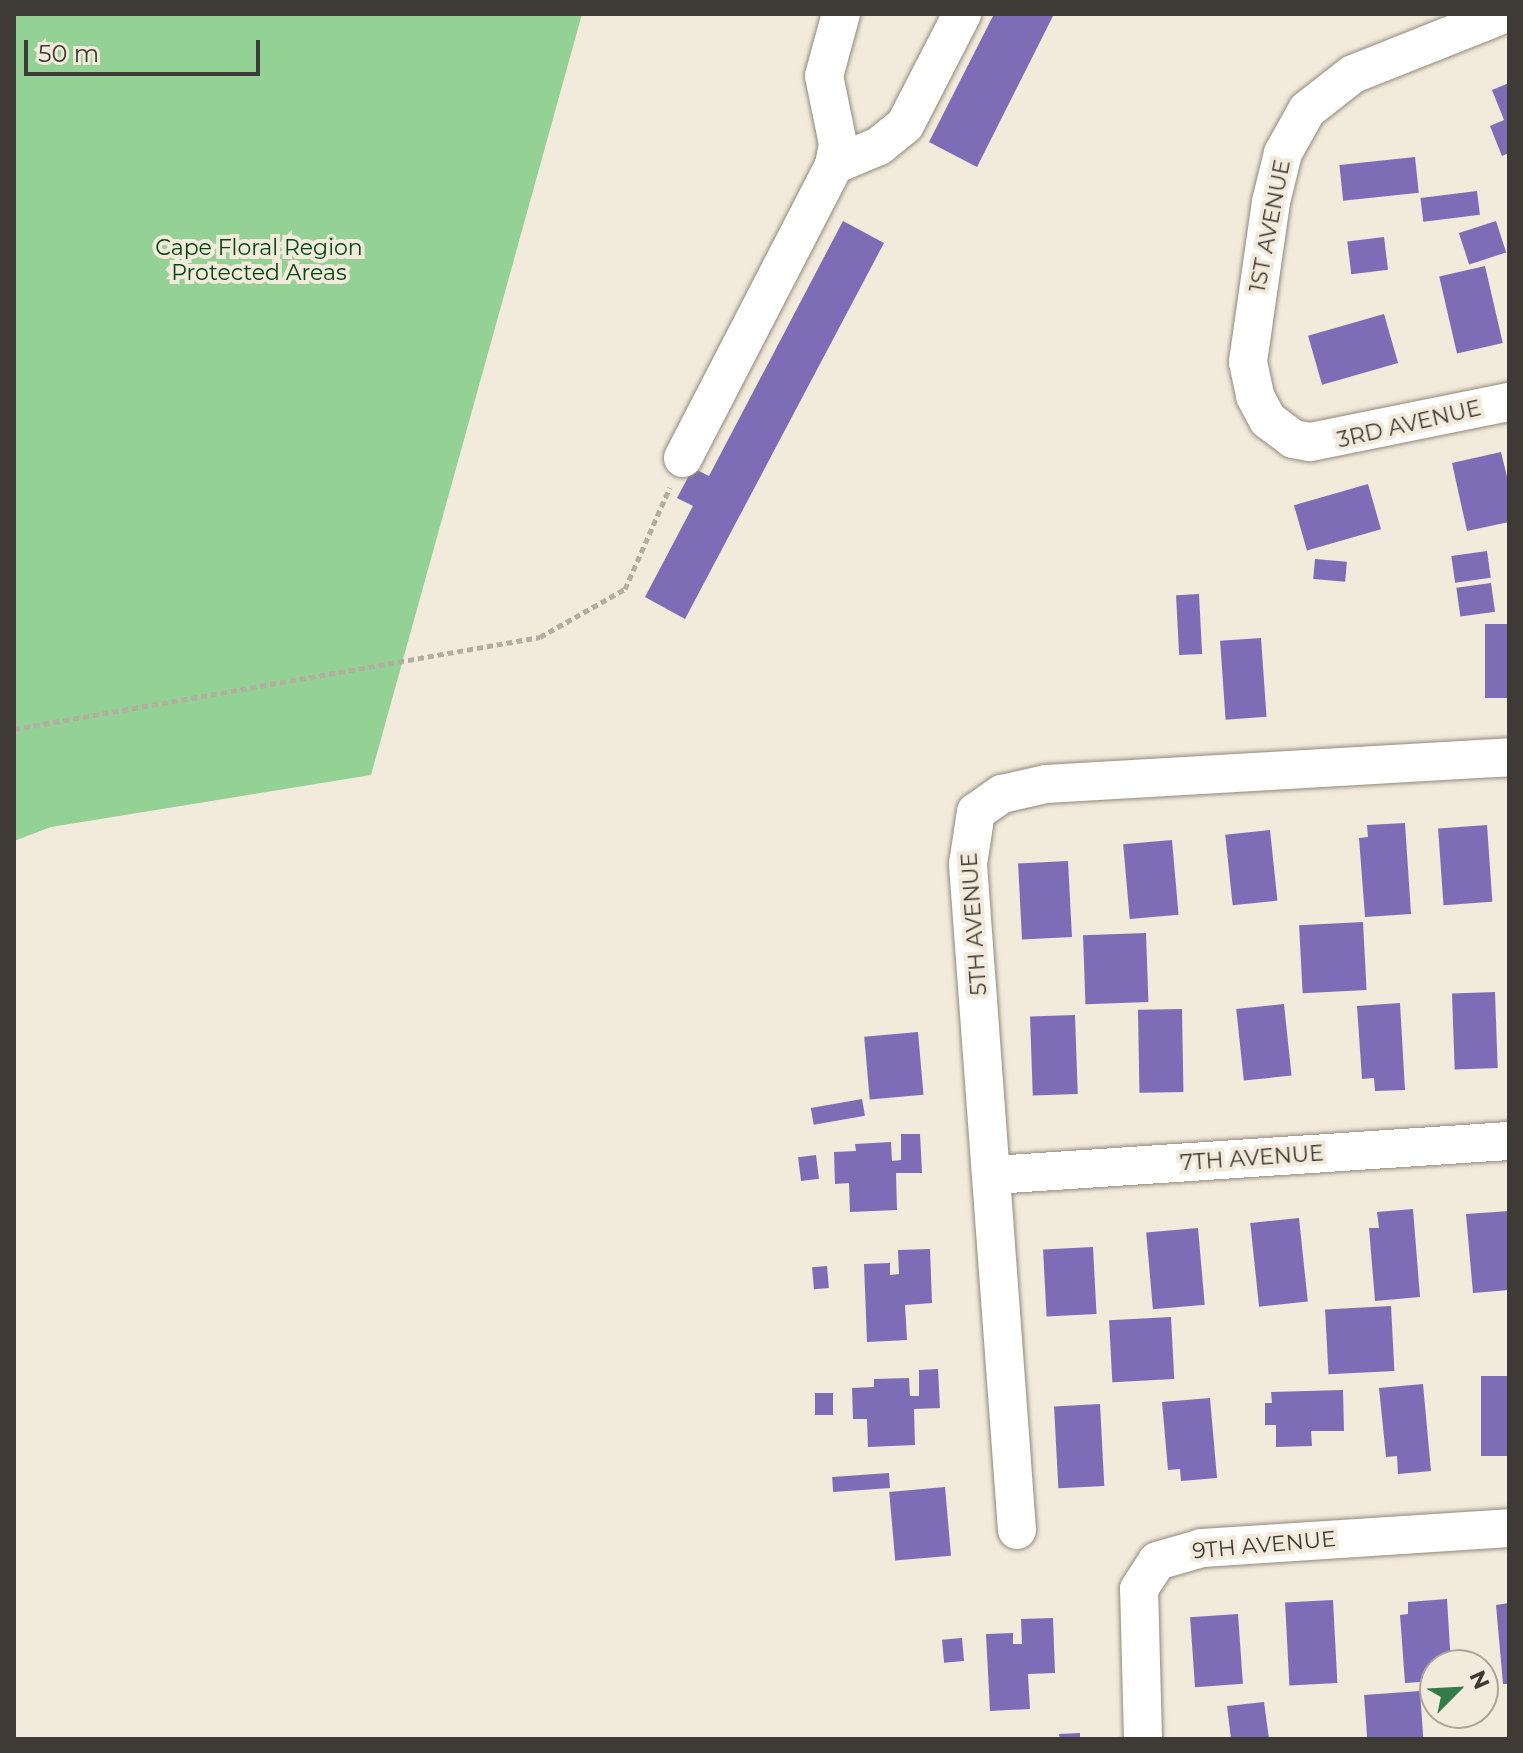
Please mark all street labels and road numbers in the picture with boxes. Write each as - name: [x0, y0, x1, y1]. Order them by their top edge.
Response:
- street label: 1ST AVENUE: [1244, 158, 1296, 294]
- street label: 3RD AVENUE: [1334, 395, 1484, 453]
- street label: 5TH AVENUE: [956, 852, 992, 996]
- street label: 7TH AVENUE: [1179, 1140, 1325, 1176]
- street label: 9TH AVENUE: [1191, 1526, 1337, 1564]

